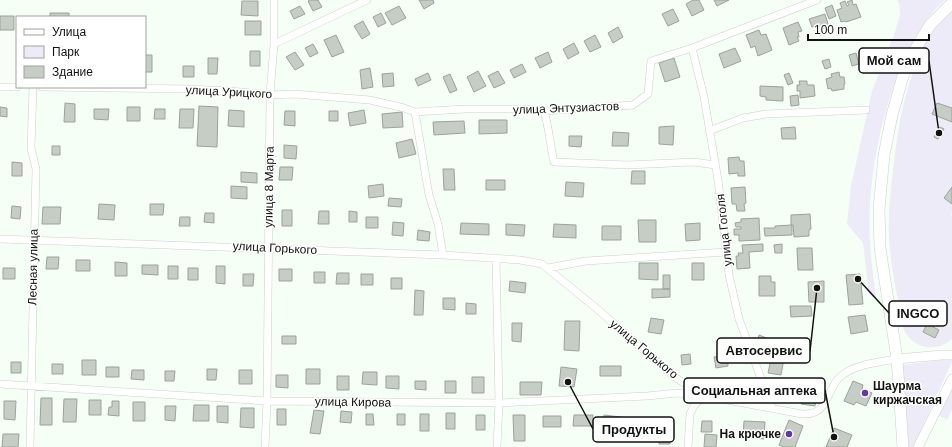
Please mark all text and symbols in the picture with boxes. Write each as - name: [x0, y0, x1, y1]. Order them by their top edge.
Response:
- legend: [16, 16, 146, 88]
- scale bar: [808, 16, 929, 42]
- text: 100 m: [814, 23, 847, 37]
- text: Улица: [52, 25, 86, 39]
- text: Парк: [52, 45, 80, 59]
- callout: Мой сам: [859, 48, 929, 73]
- text: Мой сам: [867, 53, 921, 68]
- text: Здание: [52, 65, 93, 79]
- street label: улица Урицкого: [185, 83, 273, 101]
- street label: улица Энтузиастов: [513, 99, 619, 117]
- street label: улица 8 Марта: [261, 146, 277, 228]
- street label: улица Гоголя: [713, 193, 735, 267]
- street label: Лесная улица: [25, 228, 41, 305]
- street label: улица Горького: [232, 239, 318, 257]
- callout: INGCO: [889, 301, 947, 326]
- text: INGCO: [897, 306, 939, 321]
- street label: улица Горького: [607, 316, 681, 382]
- callout: Автосервис: [717, 338, 810, 363]
- text: Автосервис: [726, 343, 802, 358]
- callout: Социальная аптека: [684, 378, 825, 403]
- place label: Шаурма киржачская: [873, 379, 942, 407]
- text: Социальная аптека: [691, 383, 818, 398]
- marker: Шаурма киржачская: [860, 388, 870, 398]
- street label: улица Кирова: [315, 394, 392, 410]
- callout: Продукты: [593, 417, 674, 442]
- text: Продукты: [602, 422, 666, 437]
- place label: На крючке: [720, 427, 781, 441]
- marker: На крючке: [784, 429, 794, 439]

